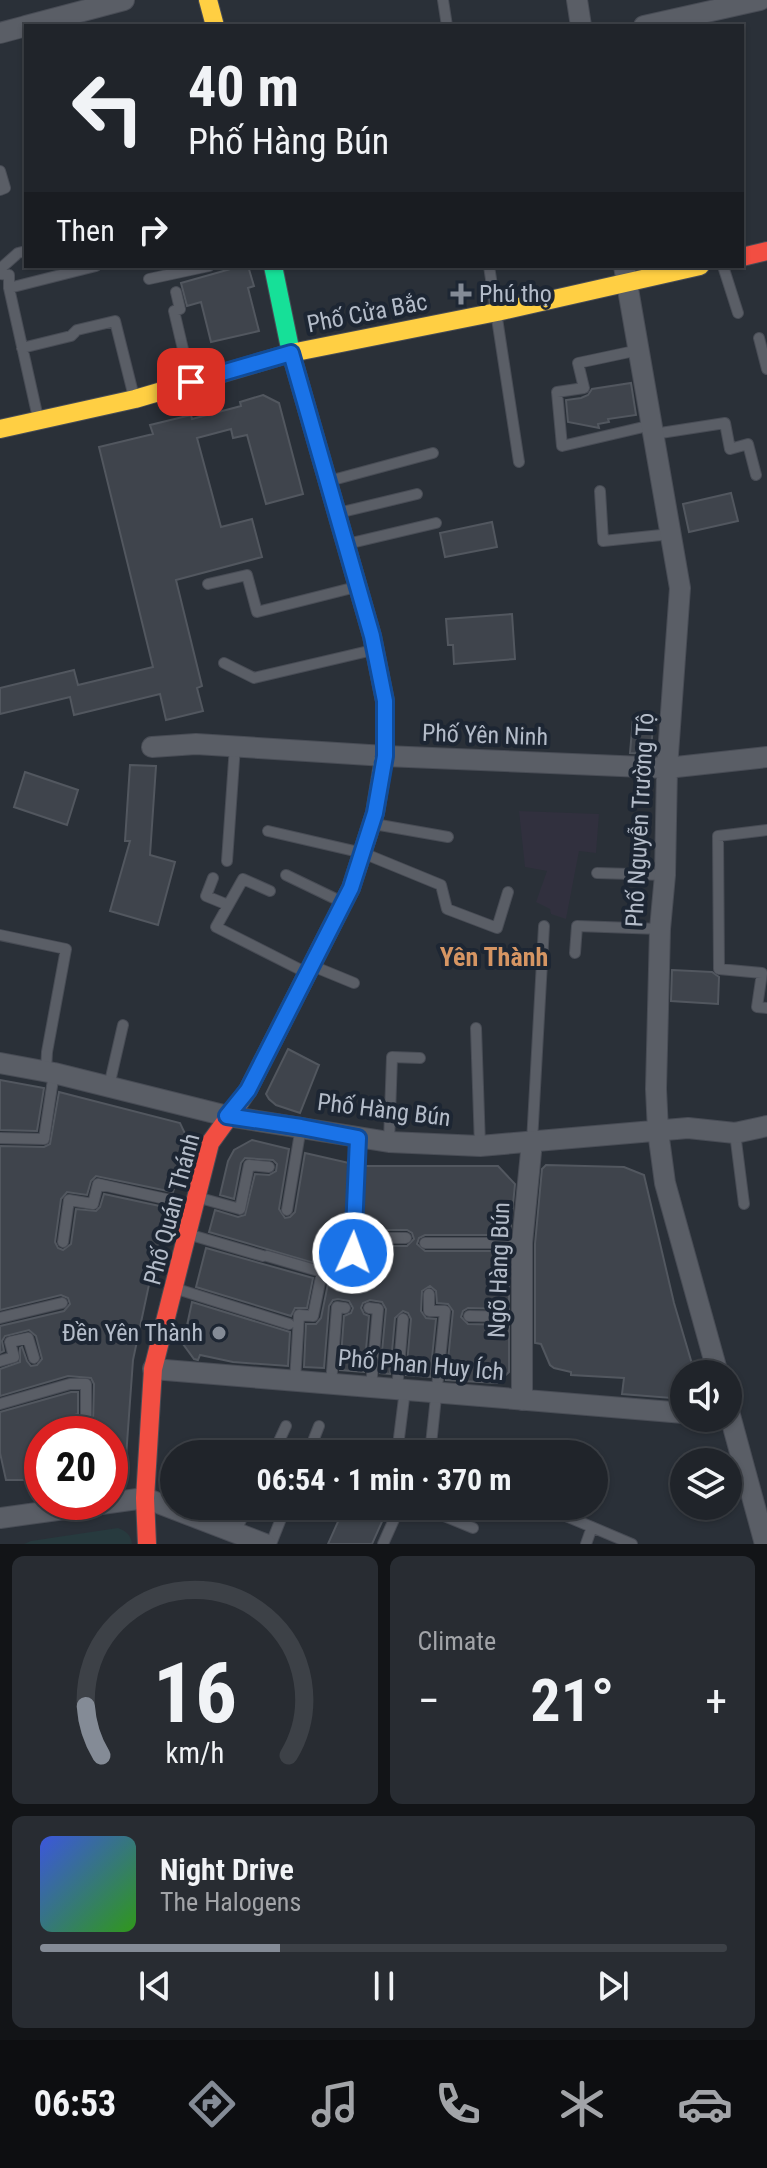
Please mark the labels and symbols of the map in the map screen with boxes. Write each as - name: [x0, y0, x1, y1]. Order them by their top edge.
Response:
- place label: Phú thọ: [479, 280, 552, 308]
- marker: Phú thọ: [450, 283, 472, 305]
- street label: Phố Cửa Bắc: [304, 288, 430, 338]
- pin: [157, 348, 225, 416]
- street label: Phố Nguyễn Trường Tộ: [620, 712, 660, 928]
- street label: Phố Yên Ninh: [421, 719, 549, 751]
- district label: Yên Thành: [440, 942, 548, 972]
- street label: Phố Hàng Bún: [316, 1088, 452, 1132]
- street label: Phố Quán Thánh: [138, 1130, 206, 1288]
- street label: Ngõ Hàng Bún: [483, 1202, 515, 1338]
- position arrow: [311, 1211, 395, 1295]
- place label: Đền Yên Thành: [62, 1319, 203, 1347]
- marker: Đền Yên Thành: [210, 1324, 228, 1342]
- street label: Phố Phan Huy Ích: [337, 1344, 505, 1386]
- speed limit sign: 20: [24, 1416, 128, 1520]

